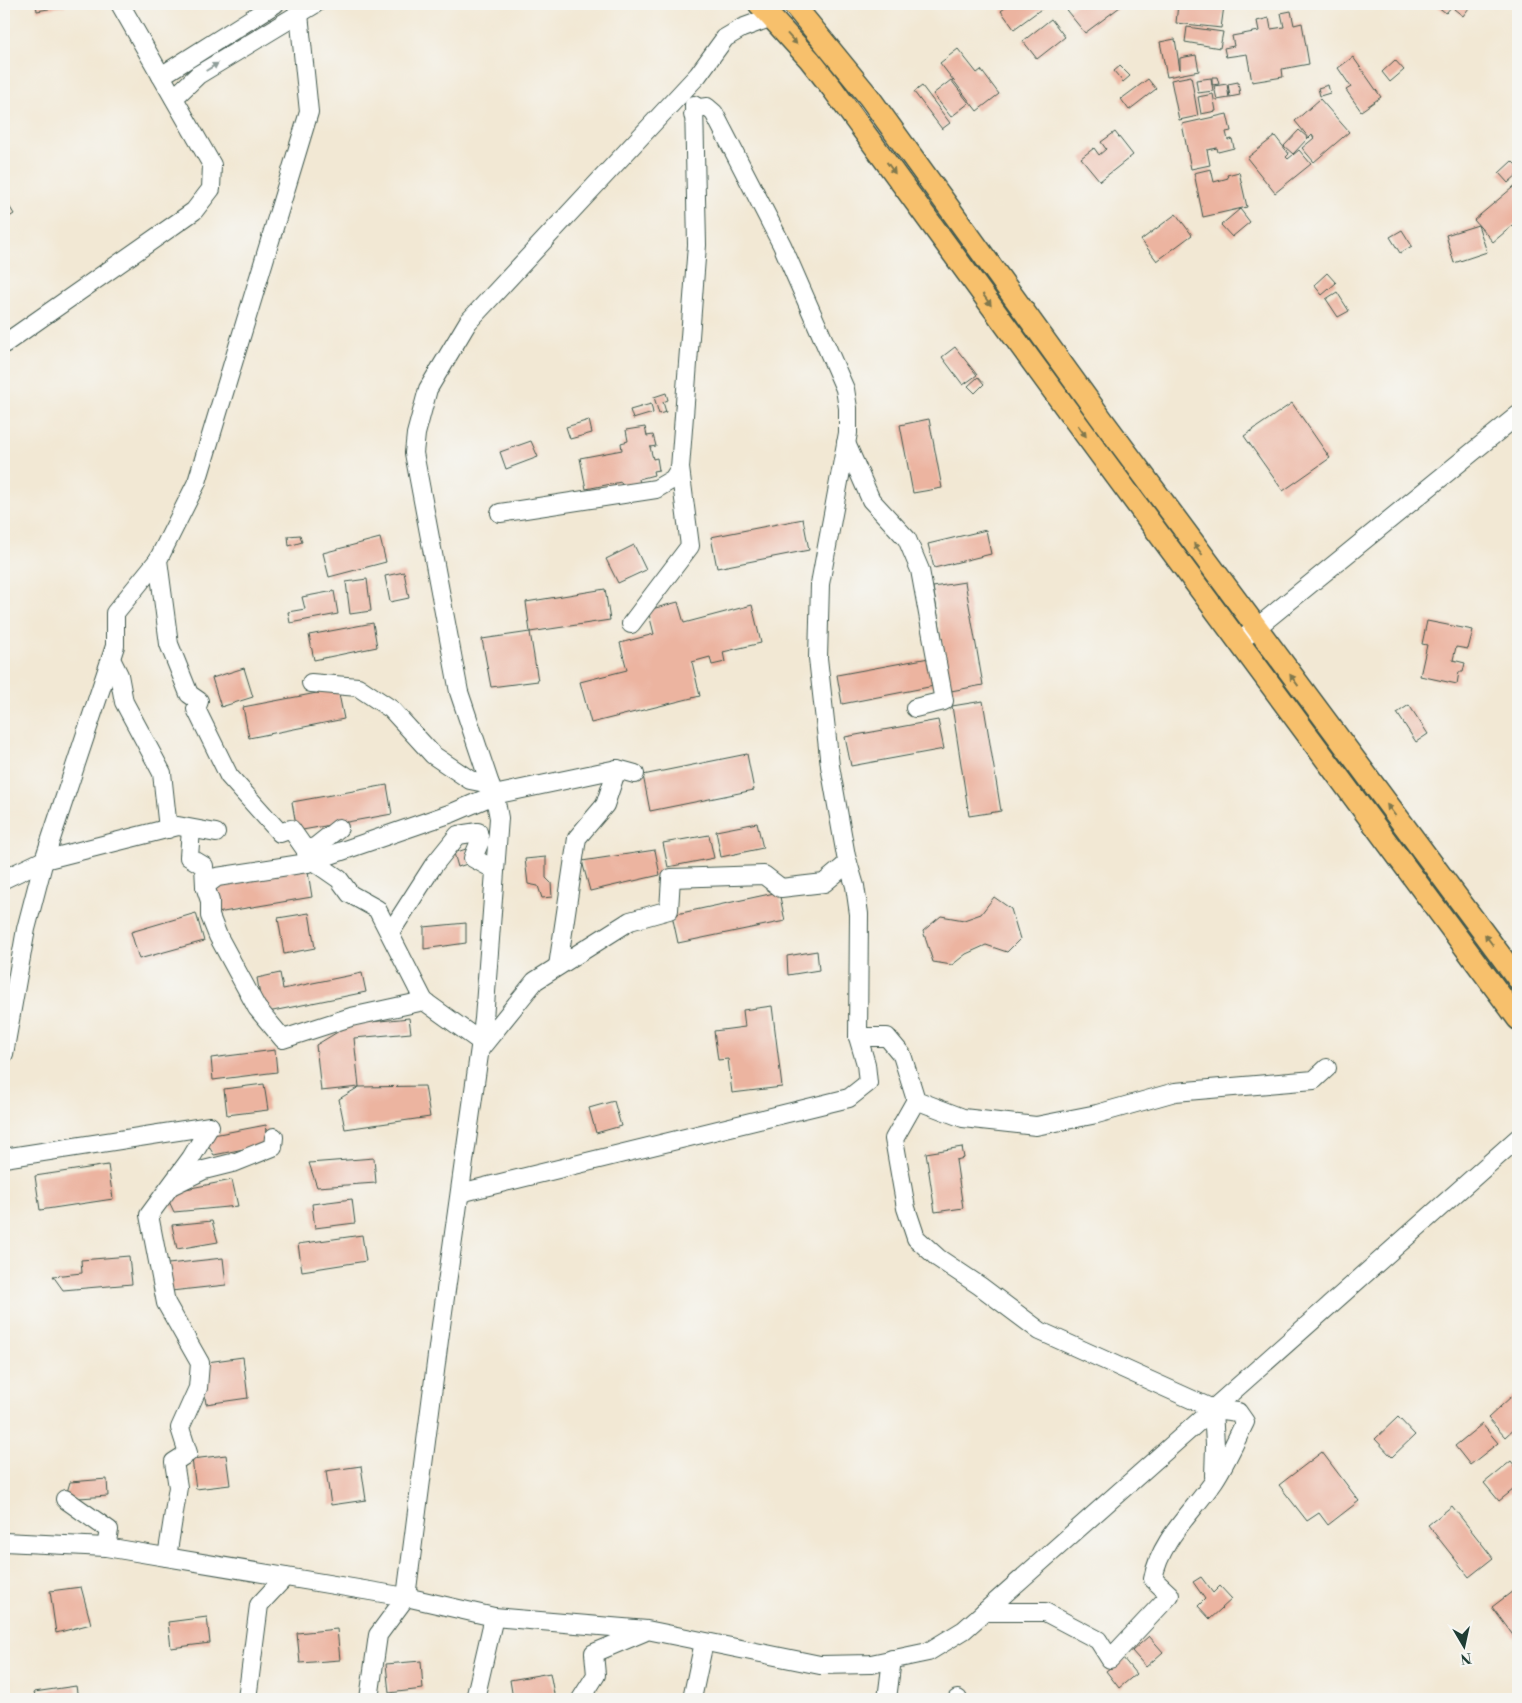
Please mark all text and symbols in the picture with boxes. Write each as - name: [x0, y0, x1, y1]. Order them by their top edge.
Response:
- one-way arrow: [786, 33, 798, 45]
- one-way arrow: [205, 62, 218, 71]
- one-way arrow: [886, 161, 896, 175]
- one-way arrow: [981, 293, 992, 306]
- one-way arrow: [1077, 424, 1088, 437]
- one-way arrow: [1193, 542, 1203, 556]
- one-way arrow: [1289, 674, 1300, 687]
- one-way arrow: [1386, 803, 1396, 817]
- one-way arrow: [1484, 933, 1494, 947]
- north arrow: [1440, 1620, 1490, 1670]
- text: N: [1459, 1648, 1473, 1668]

